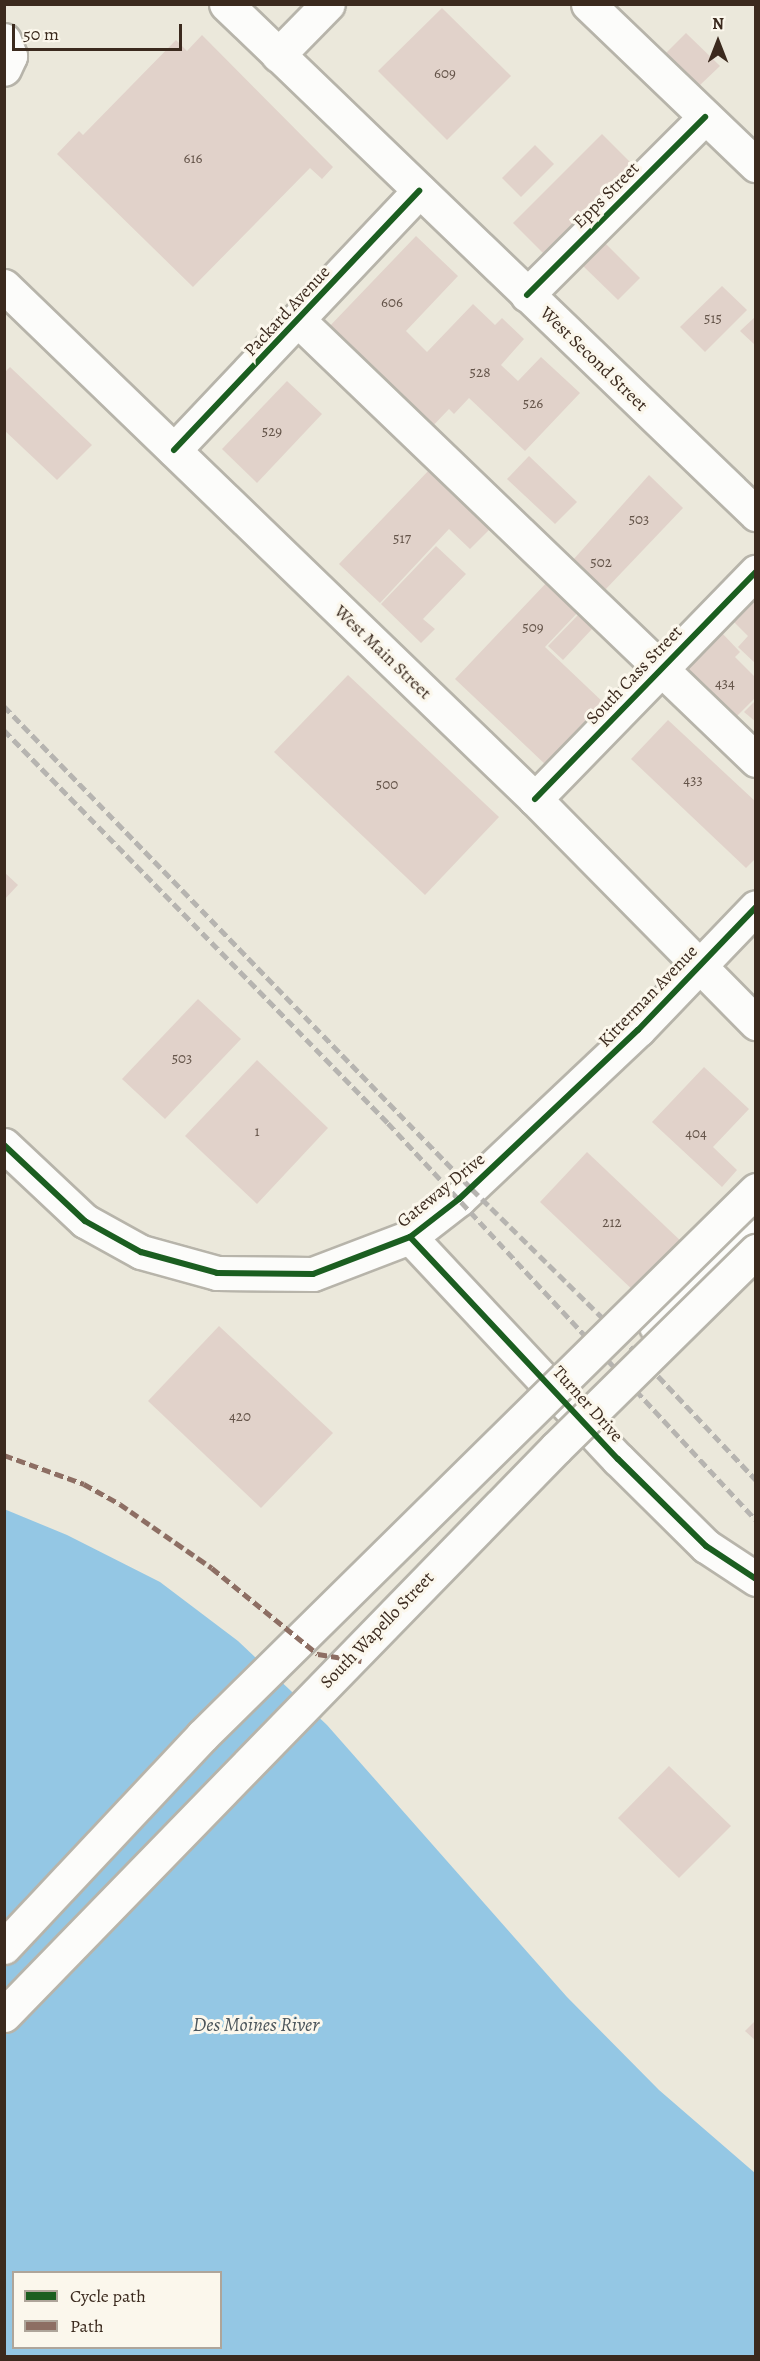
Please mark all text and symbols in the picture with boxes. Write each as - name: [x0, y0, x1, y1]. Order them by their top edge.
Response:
- scale bar: [15, 12, 184, 50]
- north arrow: [688, 12, 748, 72]
- text: N: [712, 13, 724, 35]
- text: 50 m: [23, 22, 59, 46]
- house number: 609: [434, 65, 456, 83]
- house number: 616: [184, 150, 202, 168]
- street label: Epps Street: [568, 157, 644, 233]
- street label: Packard Avenue: [240, 261, 334, 361]
- house number: 606: [381, 294, 403, 312]
- street label: West Second Street: [536, 302, 652, 416]
- house number: 515: [704, 310, 722, 328]
- house number: 528: [470, 364, 490, 382]
- house number: 526: [523, 395, 543, 413]
- house number: 529: [262, 423, 282, 441]
- house number: 503: [629, 511, 649, 529]
- house number: 517: [393, 530, 411, 548]
- house number: 502: [590, 554, 612, 572]
- street label: West Main Street: [330, 600, 436, 704]
- house number: 509: [522, 619, 544, 637]
- street label: South Cass Street: [581, 621, 687, 729]
- house number: 434: [715, 675, 735, 693]
- house number: 433: [683, 772, 703, 790]
- house number: 500: [376, 776, 398, 794]
- street label: Kitterman Avenue: [594, 940, 702, 1052]
- house number: 503: [172, 1050, 192, 1068]
- house number: 1: [254, 1123, 260, 1141]
- house number: 404: [685, 1125, 707, 1143]
- street label: Gateway Drive: [393, 1148, 489, 1232]
- house number: 212: [602, 1214, 622, 1232]
- street label: Turner Drive: [548, 1362, 628, 1446]
- house number: 420: [229, 1408, 251, 1426]
- street label: South Wapello Street: [316, 1567, 438, 1693]
- water label: Des Moines River: [193, 2012, 319, 2036]
- legend: [12, 2271, 222, 2349]
- text: Cycle path: [70, 2284, 146, 2308]
- text: Path: [70, 2314, 104, 2338]

